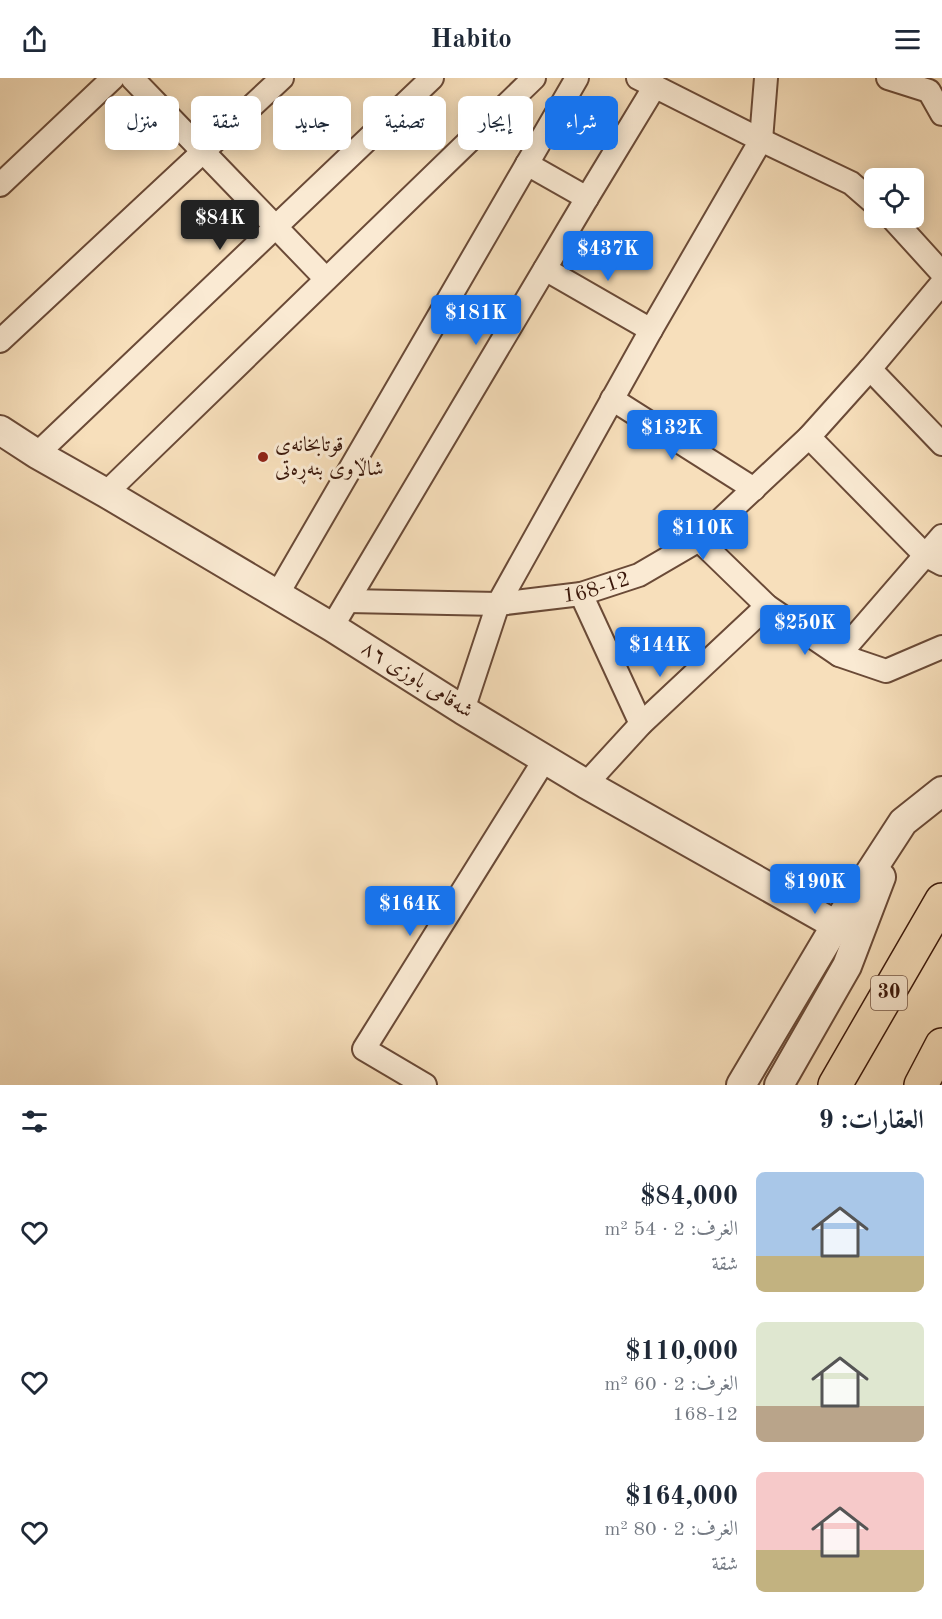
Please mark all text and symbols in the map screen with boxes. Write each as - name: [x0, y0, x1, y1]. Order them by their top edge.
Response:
- icon: share: [18, 23, 51, 56]
- icon: menu: [891, 23, 924, 56]
- text: Habito: [430, 26, 512, 53]
- chip: منزل: [105, 96, 179, 150]
- chip: شقة: [191, 96, 261, 150]
- chip: جديد: [273, 96, 351, 150]
- chip: تصفية: [363, 96, 446, 150]
- chip: إيجار: [458, 96, 533, 150]
- chip: شراء: [545, 96, 618, 150]
- map controls: [864, 168, 924, 228]
- button: locate: [864, 168, 924, 228]
- pin: $84K: [184, 200, 256, 251]
- text: $84K: [195, 209, 245, 229]
- pin: $437K: [566, 231, 650, 282]
- text: $437K: [577, 240, 639, 260]
- pin: $181K: [434, 295, 518, 346]
- text: $181K: [445, 304, 507, 324]
- pin: $132K: [630, 410, 714, 461]
- text: $132K: [641, 419, 703, 439]
- place label: قوتابخانەی شاڵاوی بنەڕەتی: [275, 435, 384, 485]
- marker: قوتابخانەی شاڵاوی بنەڕەتی: [256, 450, 270, 464]
- pin: $110K: [661, 510, 745, 561]
- text: $110K: [672, 519, 734, 539]
- street label: 168-12: [562, 568, 632, 607]
- pin: $250K: [763, 605, 847, 656]
- text: $250K: [774, 614, 836, 634]
- pin: $144K: [618, 627, 702, 678]
- text: $144K: [629, 636, 691, 656]
- street label: شەقامی باوزی ٨٦: [357, 637, 476, 723]
- pin: $190K: [773, 864, 857, 915]
- text: $190K: [784, 873, 846, 893]
- pin: $164K: [368, 886, 452, 937]
- text: $164K: [379, 895, 441, 915]
- road number: 30: [871, 976, 907, 1010]
- icon: filters: [18, 1105, 51, 1138]
- text: العقارات: 9: [819, 1108, 924, 1134]
- text: $84,000: [640, 1184, 738, 1210]
- icon: home: [804, 1196, 876, 1268]
- icon: heart: [18, 1216, 51, 1249]
- text: الغرف: 2 · 54 m²: [604, 1220, 738, 1240]
- text: شقة: [712, 1255, 738, 1275]
- text: $110,000: [625, 1339, 738, 1365]
- icon: home: [804, 1346, 876, 1418]
- icon: heart: [18, 1366, 51, 1399]
- text: الغرف: 2 · 60 m²: [604, 1375, 738, 1395]
- text: 168-12: [673, 1405, 738, 1425]
- text: $164,000: [625, 1484, 738, 1510]
- icon: home: [804, 1496, 876, 1568]
- icon: heart: [18, 1516, 51, 1549]
- text: الغرف: 2 · 80 m²: [604, 1520, 738, 1540]
- text: شقة: [712, 1555, 738, 1575]

